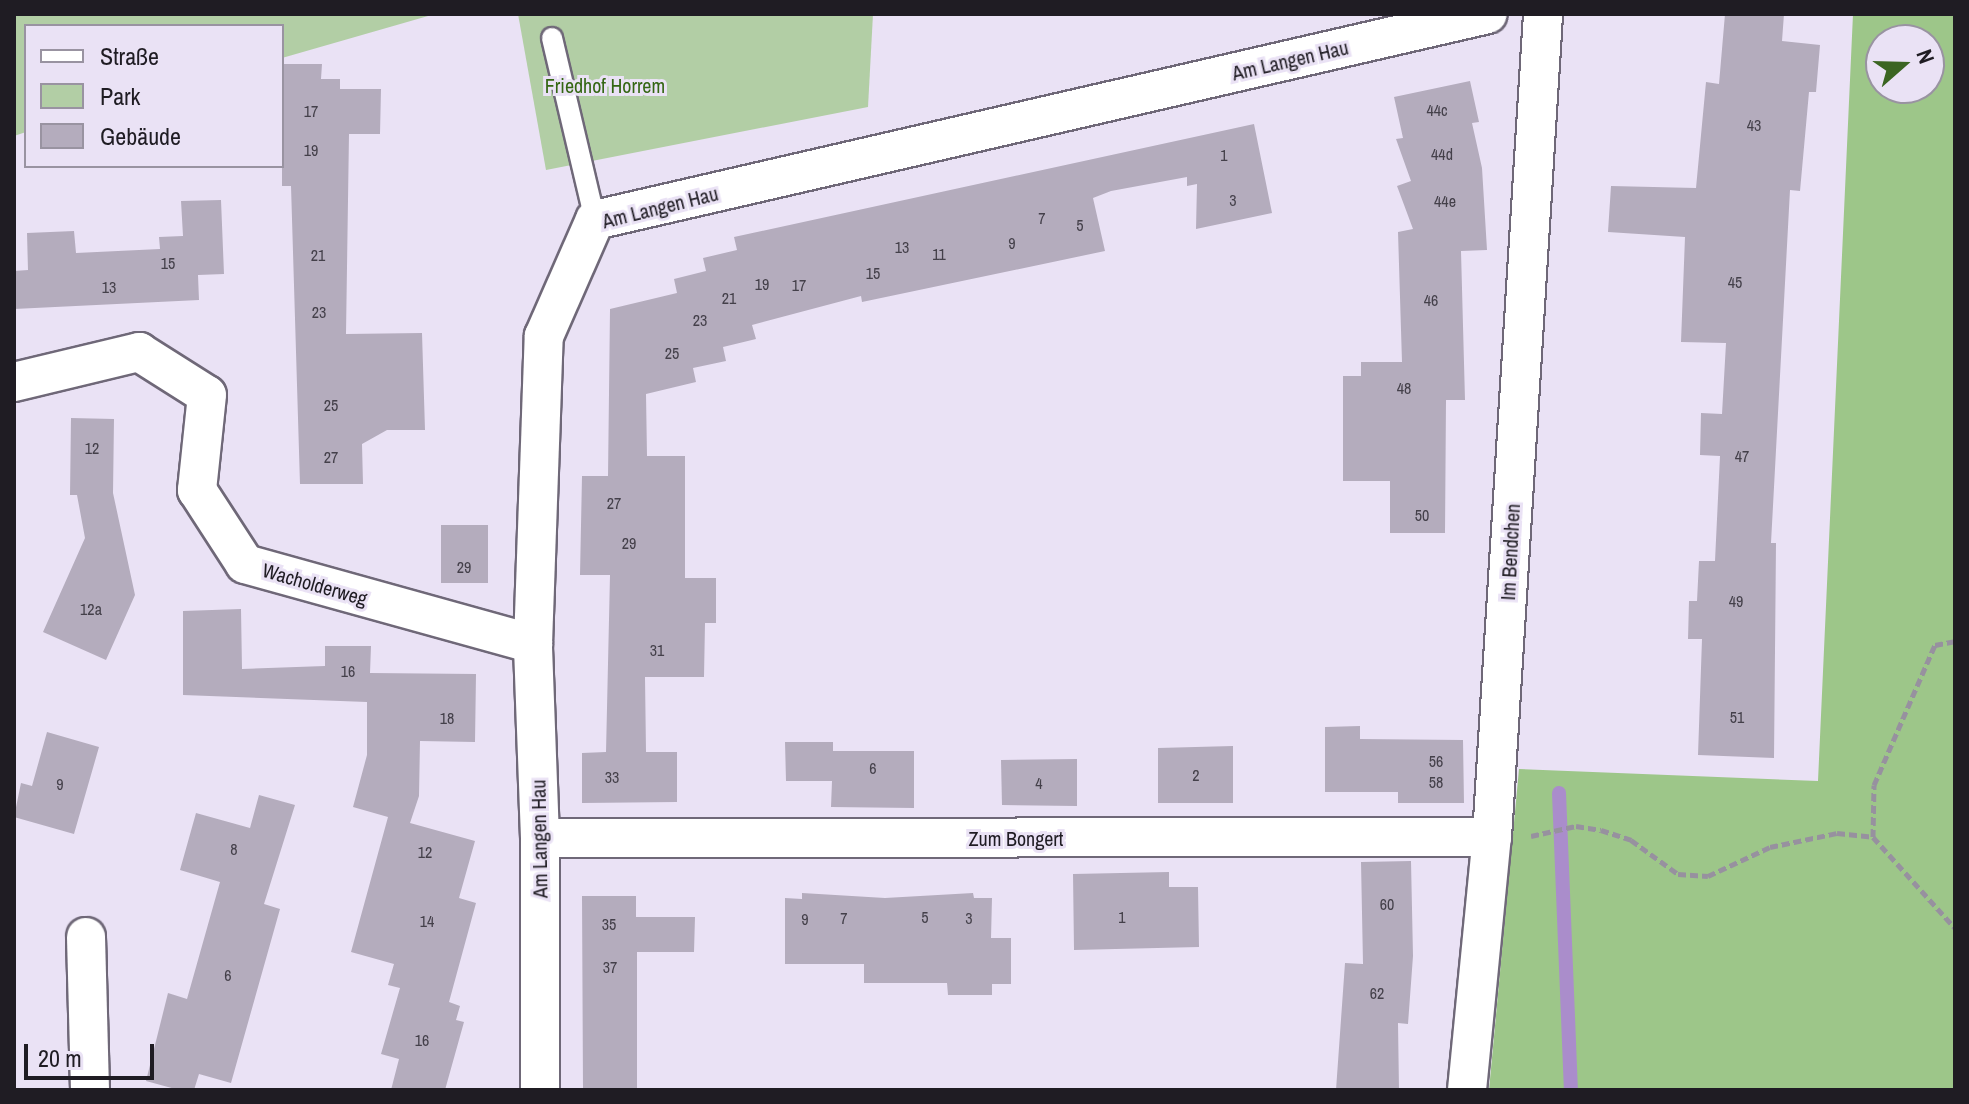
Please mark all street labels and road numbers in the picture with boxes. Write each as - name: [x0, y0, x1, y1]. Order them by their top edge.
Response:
- street label: Am Langen Hau: [1230, 35, 1350, 85]
- street label: Am Langen Hau: [600, 181, 720, 233]
- street label: Im Bendchen: [1495, 503, 1525, 601]
- street label: Wacholderweg: [260, 558, 370, 610]
- street label: Am Langen Hau: [526, 780, 552, 898]
- street label: Zum Bongert: [969, 826, 1063, 850]

